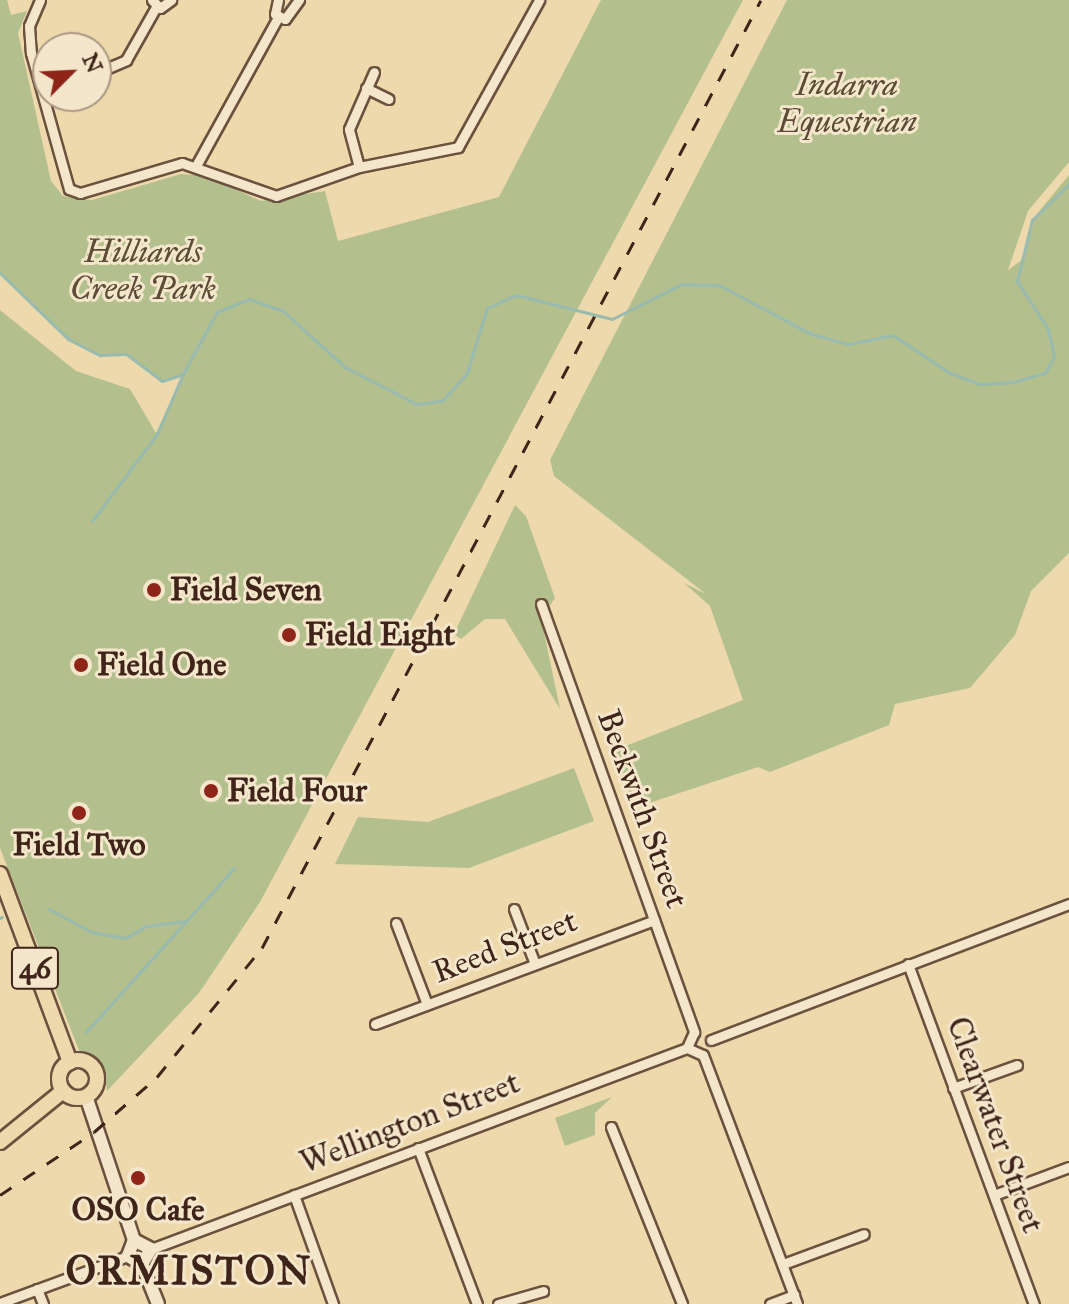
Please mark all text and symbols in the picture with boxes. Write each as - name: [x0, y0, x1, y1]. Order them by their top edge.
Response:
- north arrow: [32, 32, 112, 112]
- text: N: [76, 49, 109, 77]
- park label: Indarra Equestrian: [777, 67, 917, 142]
- park label: Hilliards Creek Park: [70, 234, 216, 309]
- place label: Field Seven: [170, 571, 322, 609]
- marker: Field Seven: [145, 581, 163, 599]
- place label: Field Eight: [305, 616, 455, 654]
- marker: Field Eight: [280, 626, 298, 644]
- place label: Field One: [97, 646, 226, 684]
- marker: Field One: [72, 656, 90, 674]
- street label: Beckwith Street: [588, 705, 696, 913]
- place label: Field Four: [227, 772, 367, 810]
- marker: Field Four: [202, 782, 220, 800]
- marker: Field Two: [70, 804, 88, 822]
- place label: Field Two: [12, 826, 146, 864]
- street label: Reed Street: [427, 902, 583, 992]
- road number: 46: [9, 942, 61, 994]
- street label: Clearwater Street: [938, 1012, 1052, 1238]
- street label: Wellington Street: [295, 1063, 525, 1183]
- marker: OSO Cafe: [129, 1169, 147, 1187]
- place label: OSO Cafe: [71, 1191, 205, 1229]
- district label: ORMISTON: [66, 1247, 312, 1295]

